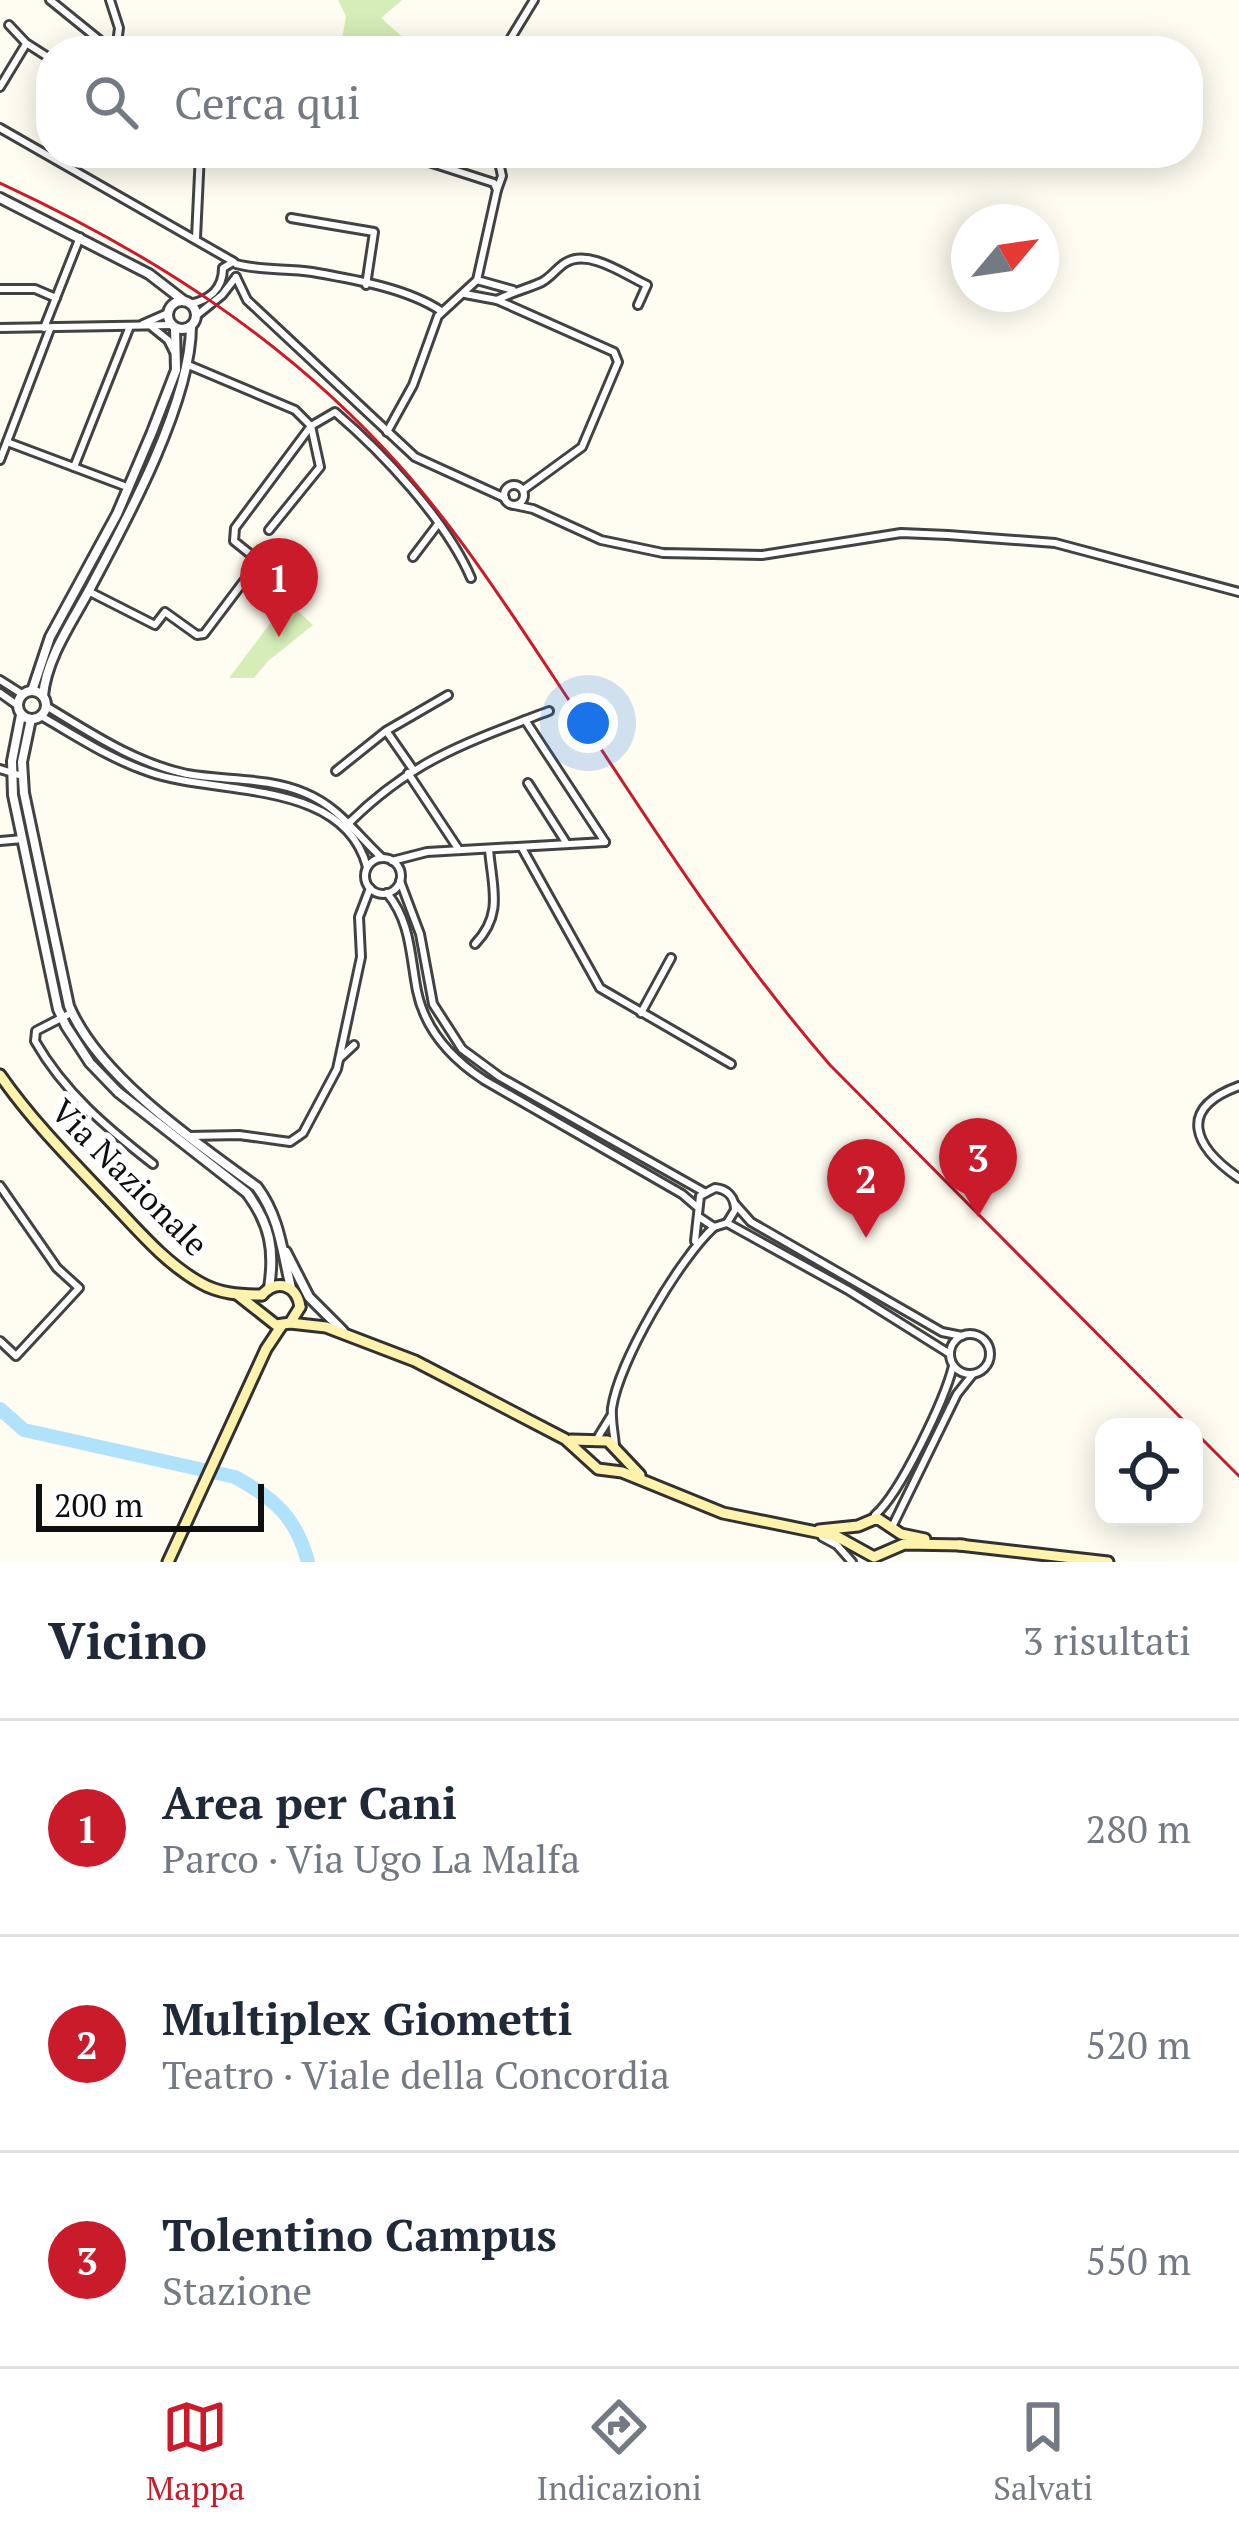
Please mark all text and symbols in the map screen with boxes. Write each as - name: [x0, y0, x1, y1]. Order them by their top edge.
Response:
- search box: [36, 36, 1203, 168]
- icon: search: [78, 69, 144, 135]
- text: Cerca qui: [174, 72, 360, 132]
- north arrow: [951, 204, 1059, 312]
- pin: 1: [240, 538, 318, 637]
- your location: [558, 693, 618, 753]
- street label: Via Nazionale: [42, 1089, 218, 1265]
- pin: 3: [939, 1118, 1017, 1217]
- pin: 2: [827, 1139, 905, 1238]
- map controls: [1095, 1418, 1203, 1526]
- button: locate: [1095, 1418, 1203, 1526]
- scale bar: [36, 1478, 264, 1531]
- text: 200 m: [54, 1483, 143, 1526]
- text: Vicino: [48, 1606, 207, 1674]
- text: 3 risultati: [1023, 1614, 1191, 1666]
- text: Area per Cani: [162, 1772, 457, 1832]
- text: 1: [76, 1802, 98, 1854]
- text: 280 m: [1086, 1802, 1191, 1854]
- text: Parco · Via Ugo La Malfa: [162, 1832, 580, 1884]
- text: Multiplex Giometti: [162, 1988, 573, 2048]
- text: 2: [76, 2018, 98, 2070]
- text: 520 m: [1086, 2018, 1191, 2070]
- text: Teatro · Viale della Concordia: [162, 2048, 670, 2100]
- text: Tolentino Campus: [162, 2204, 557, 2264]
- text: 3: [76, 2234, 98, 2286]
- text: 550 m: [1086, 2234, 1191, 2286]
- text: Stazione: [162, 2264, 312, 2316]
- tab: Mappa: [146, 2394, 245, 2509]
- tab: Indicazioni: [537, 2394, 702, 2509]
- tab: Salvati: [993, 2394, 1093, 2509]

